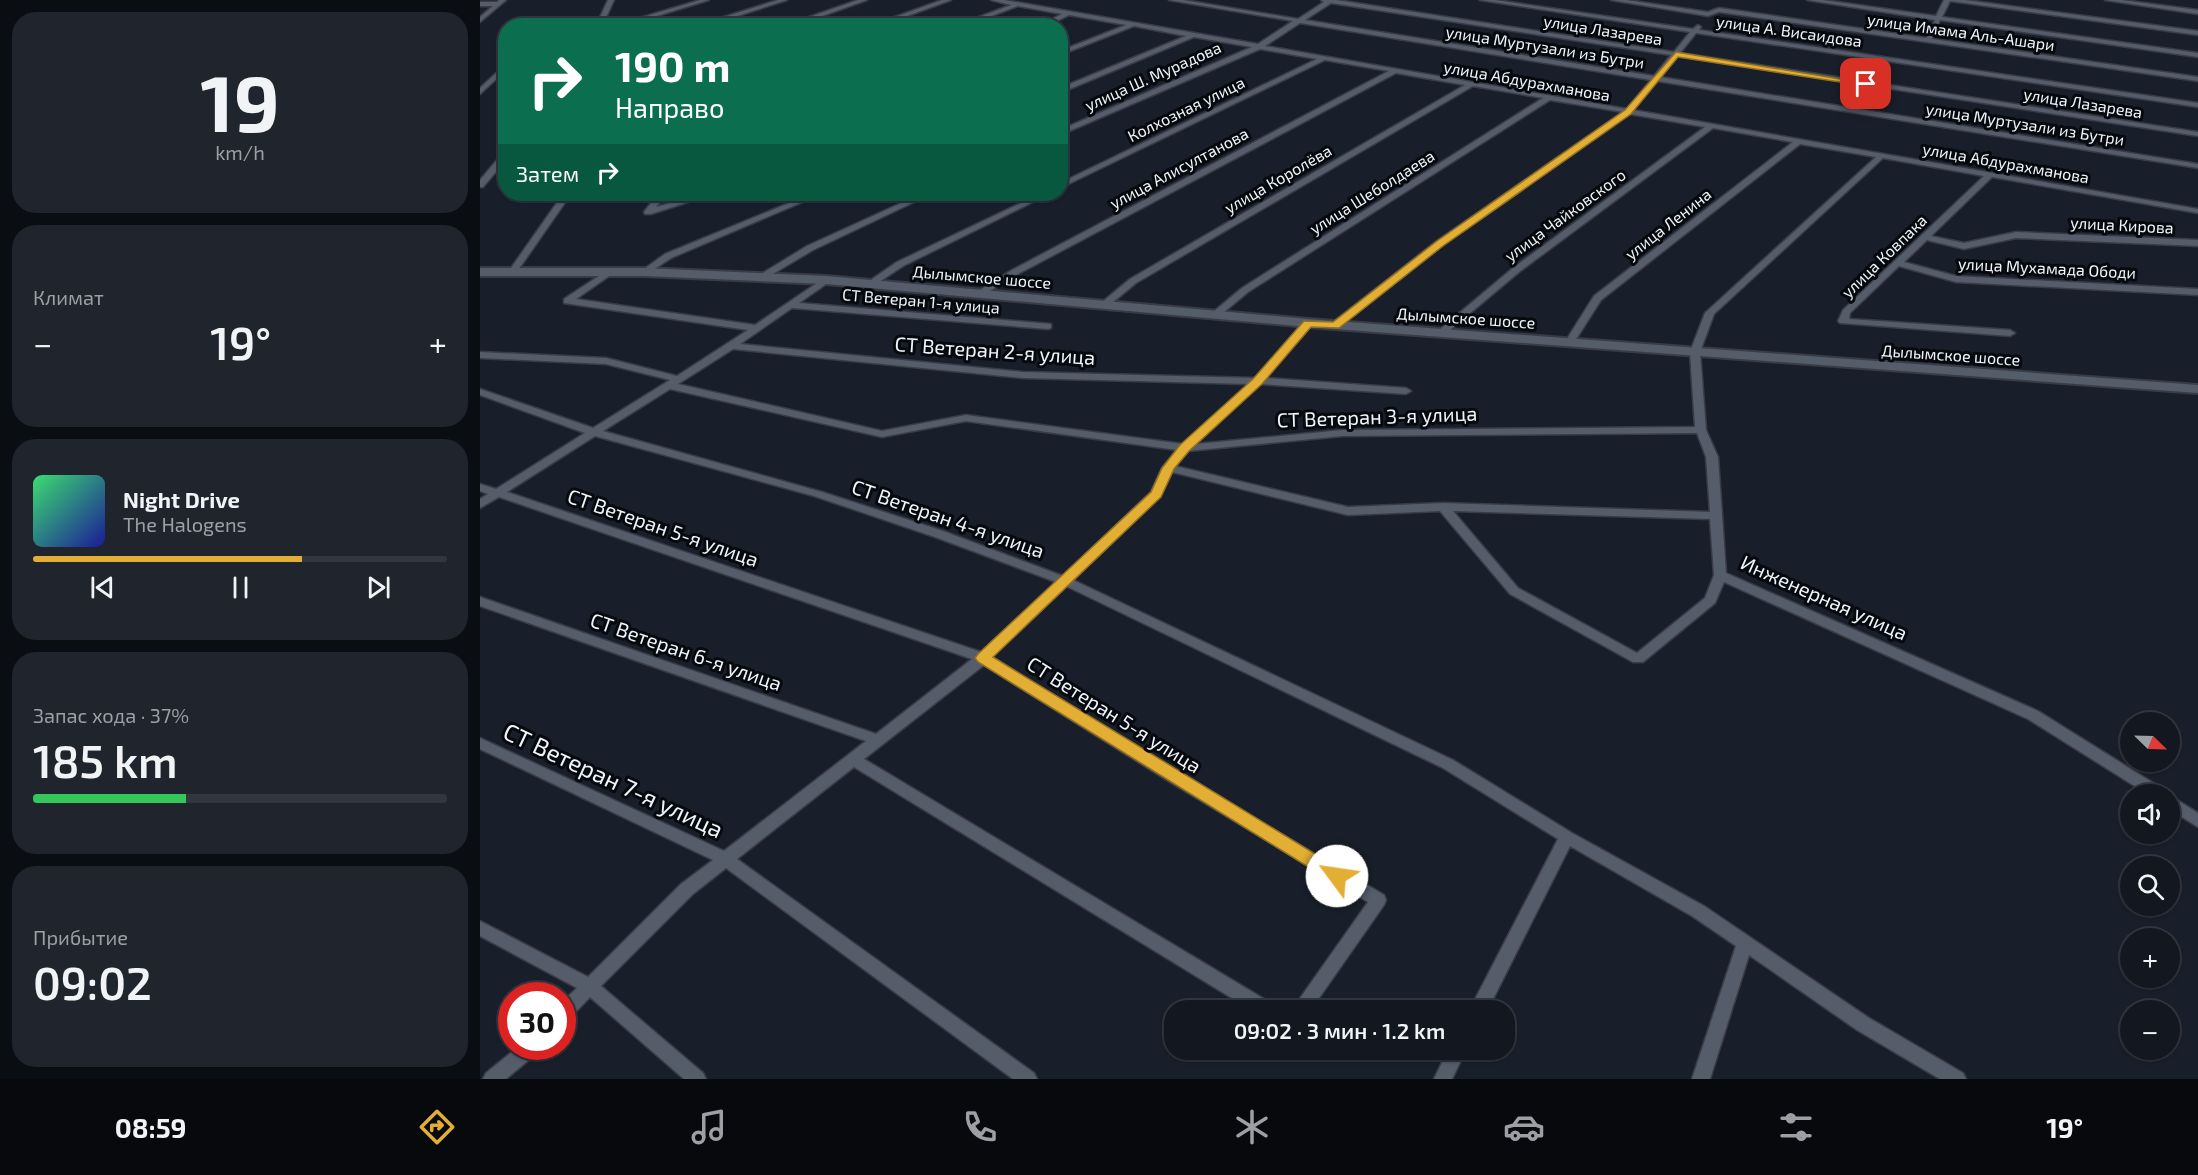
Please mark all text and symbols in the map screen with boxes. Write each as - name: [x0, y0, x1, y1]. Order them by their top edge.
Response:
- street label: улица Имама Аль-Ашари: [1866, 9, 2056, 55]
- street label: улица Лазарева: [1542, 11, 1664, 49]
- street label: улица А. Висаидова: [1715, 11, 1863, 51]
- street label: улица Муртузали из Бутри: [1444, 21, 1646, 73]
- street label: улица Ш. Мурадова: [1082, 37, 1224, 115]
- text: 190 m: [615, 40, 731, 90]
- icon: right: [516, 42, 594, 120]
- text: 19: [200, 54, 280, 148]
- street label: улица Абдурахманова: [1442, 57, 1612, 105]
- pin: [1840, 58, 1891, 109]
- icon: arrive: [1849, 67, 1882, 100]
- street label: Колхозная улица: [1124, 72, 1248, 146]
- street label: улица Лазарева: [2022, 84, 2144, 122]
- text: Направо: [615, 91, 724, 123]
- street label: улица Муртузали из Бутри: [1924, 98, 2126, 150]
- street label: улица Алисултанова: [1106, 123, 1252, 213]
- street label: улица Абдурахманова: [1921, 139, 2091, 187]
- text: km/h: [215, 140, 265, 164]
- street label: улица Королёва: [1221, 140, 1335, 218]
- street label: улица Шеболдаева: [1306, 145, 1438, 239]
- icon: right: [591, 156, 624, 189]
- text: Затем: [516, 160, 579, 186]
- street label: улица Чайковского: [1501, 164, 1629, 266]
- street label: улица Ленина: [1621, 184, 1715, 264]
- street label: улица Ковпака: [1837, 210, 1931, 302]
- street label: улица Кирова: [2070, 212, 2174, 238]
- street label: улица Мухамада Ободи: [1957, 253, 2137, 283]
- street label: Дылымское шоссе: [912, 261, 1052, 292]
- street label: СТ Ветеран 1-я улица: [841, 284, 1001, 318]
- text: Климат: [33, 285, 104, 309]
- street label: Дылымское шоссе: [1396, 303, 1536, 332]
- text: 19°: [210, 315, 271, 369]
- text: −: [33, 323, 52, 363]
- text: +: [429, 323, 447, 363]
- street label: СТ Ветеран 2-я улица: [894, 331, 1096, 370]
- street label: Дылымское шоссе: [1881, 340, 2021, 369]
- street label: СТ Ветеран 3-я улица: [1276, 401, 1478, 432]
- street label: СТ Ветеран 4-я улица: [849, 474, 1048, 563]
- street label: СТ Ветеран 5-я улица: [564, 483, 762, 572]
- text: Night Drive: [123, 486, 240, 512]
- text: The Halogens: [123, 512, 247, 536]
- street label: Инженерная улица: [1737, 550, 1911, 646]
- icon: previous: [86, 571, 119, 604]
- icon: pause: [224, 571, 257, 604]
- icon: next: [362, 571, 395, 604]
- street label: СТ Ветеран 6-я улица: [587, 607, 785, 696]
- street label: СТ Ветеран 5-я улица: [1023, 651, 1206, 778]
- text: Запас хода · 37%: [33, 703, 189, 727]
- north arrow: [2120, 712, 2180, 772]
- map controls: [2120, 712, 2180, 1060]
- street label: СТ Ветеран 7-я улица: [499, 716, 728, 844]
- text: 185 km: [33, 733, 178, 787]
- button: sound: [2120, 784, 2180, 844]
- position arrow: [1305, 844, 1369, 908]
- button: search: [2120, 856, 2180, 916]
- text: Прибытие: [33, 925, 128, 949]
- button: +: [2120, 928, 2180, 988]
- text: 09:02: [33, 955, 152, 1009]
- speed limit sign: 30: [498, 982, 576, 1060]
- button: −: [2120, 1000, 2180, 1060]
- text: 09:02 · 3 мин · 1.2 km: [1234, 1017, 1445, 1043]
- icon: directions: [416, 1106, 458, 1148]
- icon: music: [688, 1106, 730, 1148]
- icon: phone: [959, 1106, 1001, 1148]
- icon: climate: [1231, 1106, 1273, 1148]
- icon: car: [1503, 1106, 1545, 1148]
- icon: filters: [1775, 1106, 1817, 1148]
- text: 08:59: [115, 1111, 186, 1143]
- text: 19°: [2046, 1111, 2083, 1143]

